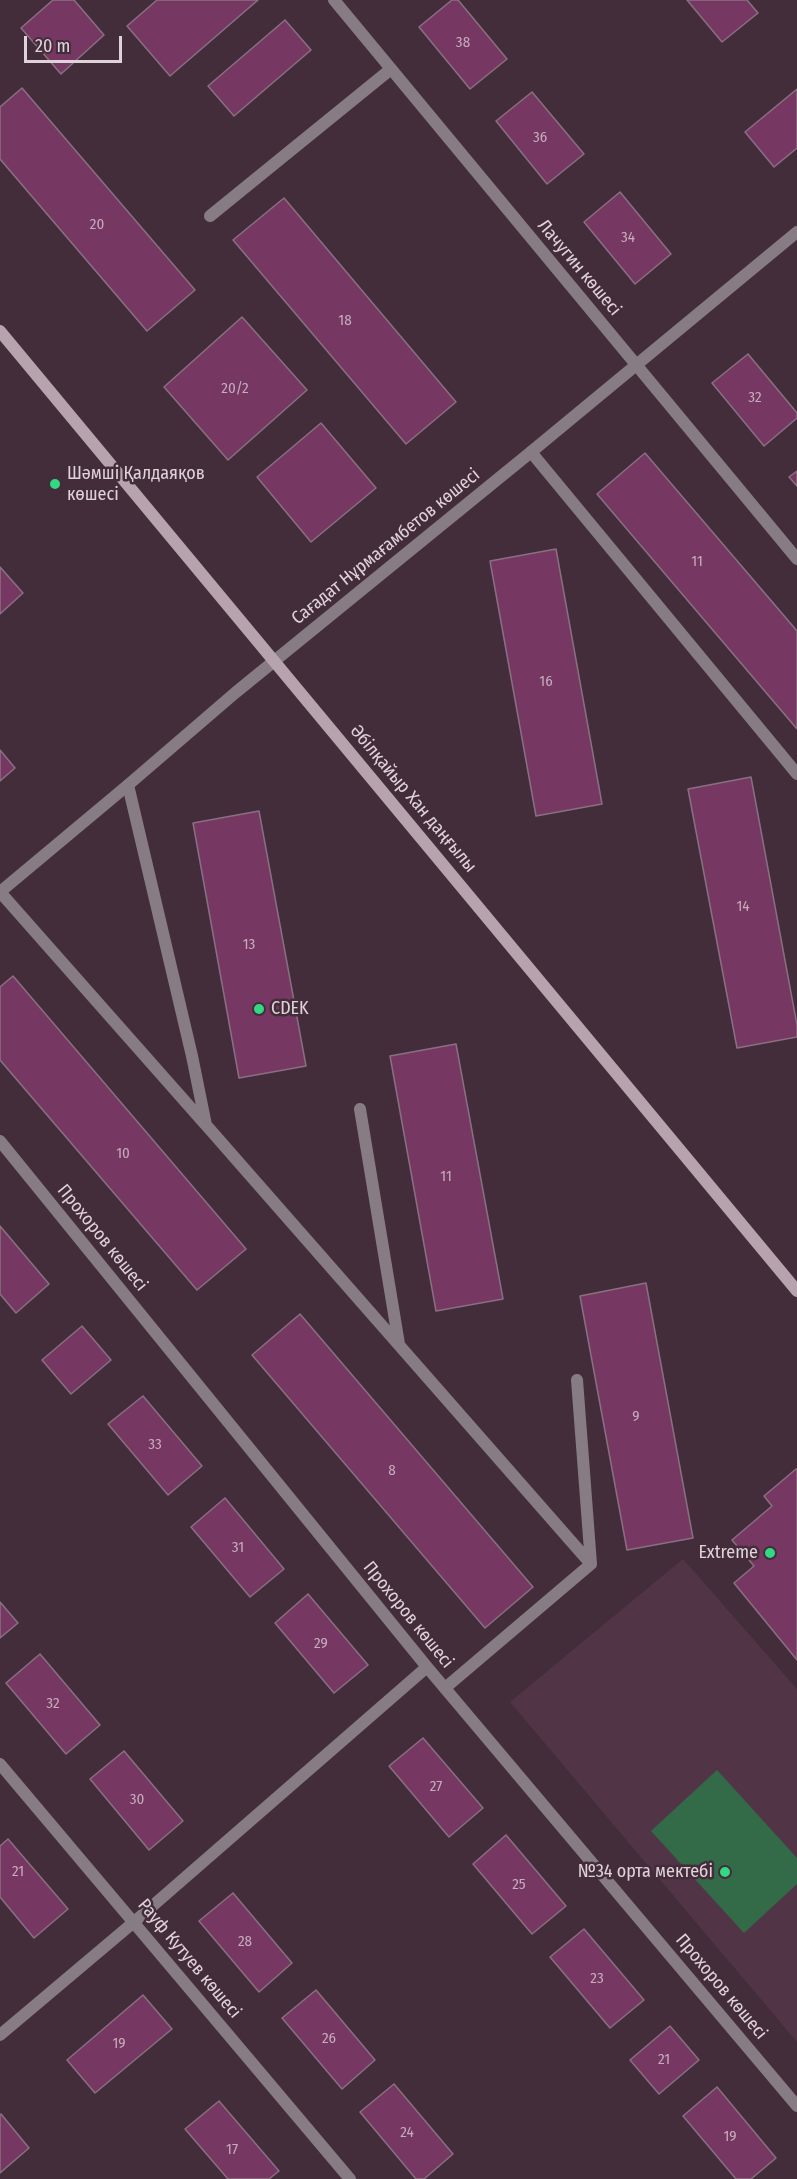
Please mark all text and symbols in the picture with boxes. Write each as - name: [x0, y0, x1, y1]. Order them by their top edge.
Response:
- scale bar: [27, 24, 124, 62]
- house number: 38: [456, 34, 470, 52]
- text: 20 m: [35, 35, 70, 57]
- house number: 36: [533, 129, 547, 147]
- house number: 20: [90, 216, 104, 234]
- street label: Лачугин көшесі: [533, 216, 625, 320]
- house number: 34: [621, 229, 635, 247]
- house number: 18: [338, 312, 352, 330]
- house number: 20/2: [221, 380, 249, 398]
- house number: 32: [748, 389, 762, 407]
- place label: Шәмші Қалдаяқов көшесі: [67, 463, 205, 506]
- street label: Сағадат Нұрмағамбетов көшесі: [288, 464, 484, 630]
- marker: Шәмші Қалдаяқов көшесі: [48, 477, 62, 491]
- house number: 11: [691, 553, 703, 571]
- house number: 16: [539, 673, 553, 691]
- street label: Әбілқайыр Хан даңғылы: [345, 721, 481, 877]
- house number: 14: [736, 898, 750, 916]
- house number: 13: [243, 936, 255, 954]
- place label: CDEK: [271, 998, 309, 1020]
- marker: CDEK: [252, 1002, 266, 1016]
- house number: 10: [116, 1145, 130, 1163]
- house number: 11: [440, 1168, 452, 1186]
- street label: Прохоров көшесі: [52, 1180, 152, 1296]
- house number: 9: [632, 1408, 640, 1426]
- house number: 33: [148, 1436, 162, 1454]
- house number: 8: [388, 1462, 396, 1480]
- house number: 31: [232, 1539, 244, 1557]
- place label: Extreme: [698, 1542, 758, 1564]
- marker: Extreme: [763, 1546, 777, 1560]
- street label: Прохоров көшесі: [358, 1557, 458, 1673]
- house number: 29: [314, 1635, 328, 1653]
- house number: 32: [46, 1695, 60, 1713]
- house number: 27: [430, 1778, 442, 1796]
- house number: 30: [130, 1791, 144, 1809]
- place label: №34 орта мектебі: [578, 1861, 713, 1883]
- house number: 21: [12, 1863, 24, 1881]
- marker: №34 орта мектебі: [718, 1865, 732, 1879]
- house number: 25: [512, 1876, 526, 1894]
- street label: Рауф Кутуев көшесі: [133, 1895, 245, 2023]
- street label: Прохоров көшесі: [671, 1930, 771, 2044]
- house number: 28: [238, 1933, 252, 1951]
- house number: 23: [590, 1970, 604, 1988]
- house number: 26: [322, 2030, 336, 2048]
- house number: 19: [112, 2035, 126, 2053]
- house number: 21: [658, 2051, 670, 2069]
- house number: 24: [400, 2124, 414, 2142]
- house number: 19: [723, 2128, 737, 2146]
- house number: 17: [226, 2141, 238, 2159]

